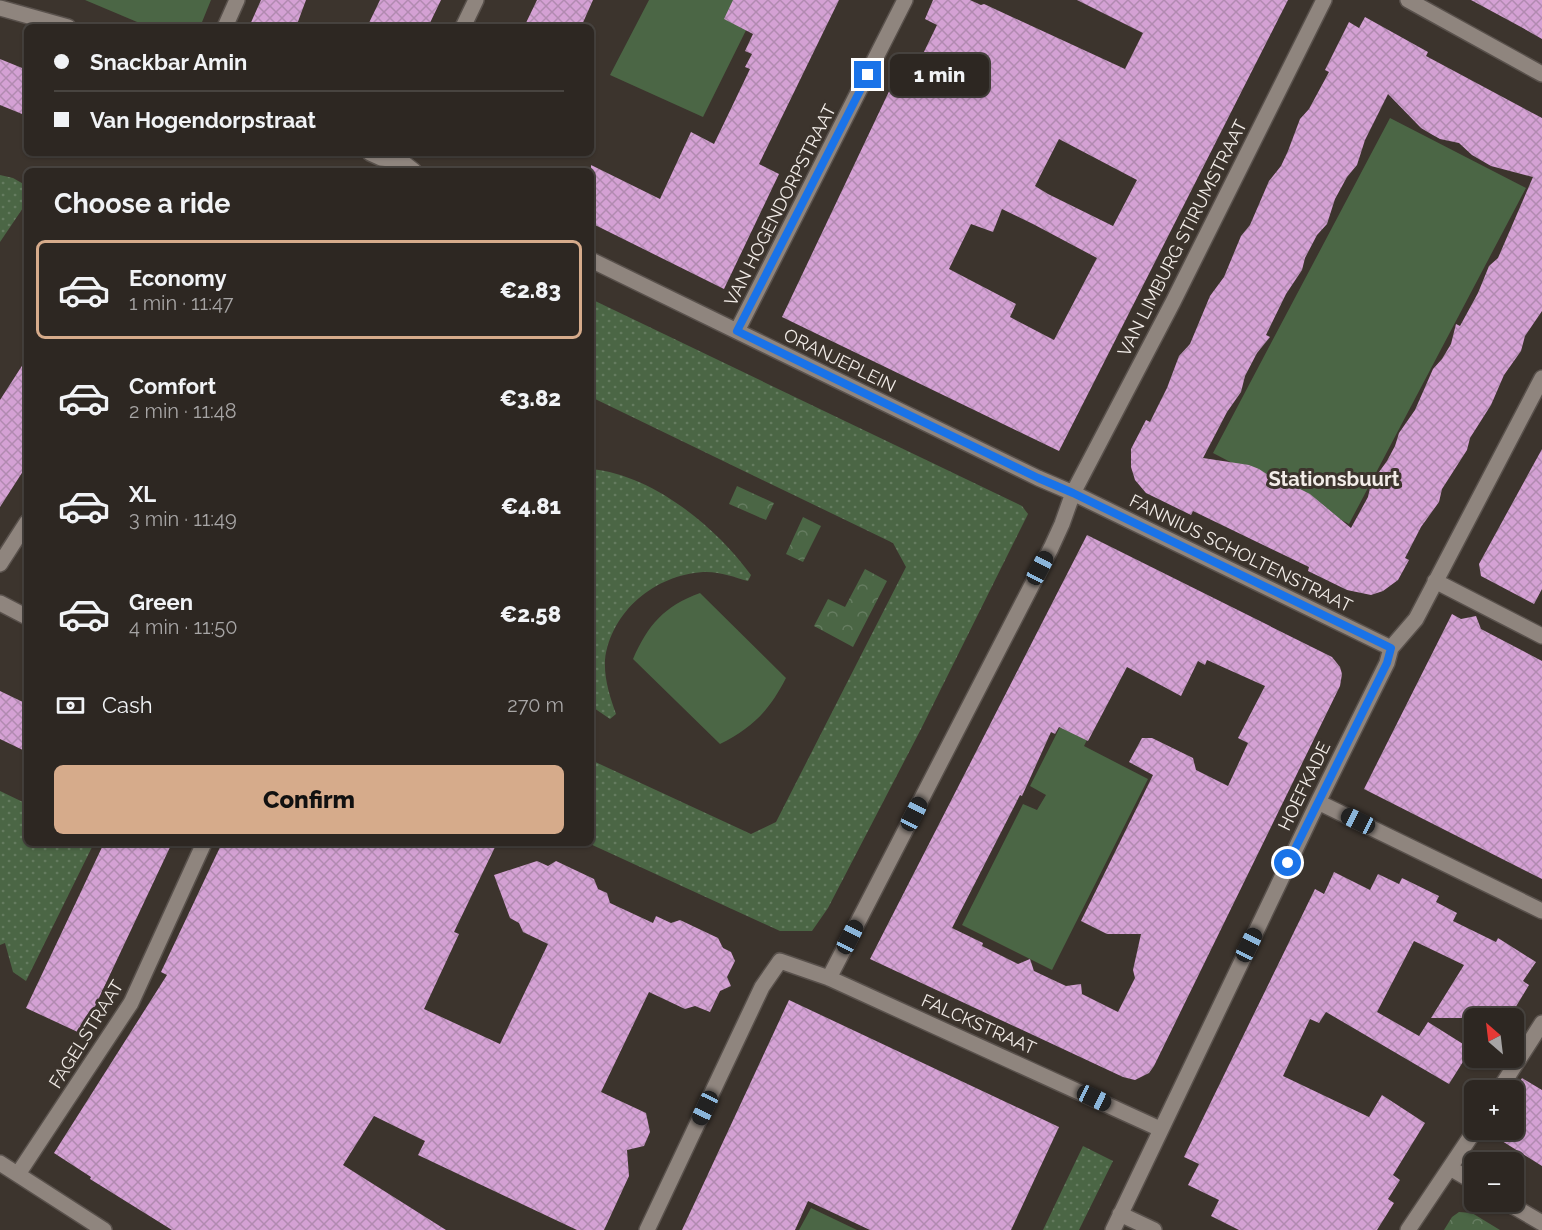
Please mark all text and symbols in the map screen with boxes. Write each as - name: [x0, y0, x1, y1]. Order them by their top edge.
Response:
- text: Snackbar Amin: [90, 49, 247, 75]
- callout: 1 min: [889, 54, 988, 96]
- route end: [854, 61, 881, 88]
- text: 1 min: [914, 63, 965, 87]
- street label: VAN HOGENDORPSTRAAT: [720, 101, 840, 309]
- text: Van Hogendorpstraat: [90, 107, 316, 133]
- street label: VAN LIMBURG STIRUMSTRAAT: [1113, 116, 1251, 360]
- text: Choose a ride: [54, 188, 230, 219]
- icon: car: [57, 263, 111, 317]
- text: Economy: [129, 265, 227, 291]
- text: €2.83: [500, 277, 561, 303]
- text: 1 min · 11:47: [129, 291, 233, 315]
- street label: ORANJEPLEIN: [781, 324, 899, 396]
- icon: car: [57, 371, 111, 425]
- text: Comfort: [129, 373, 216, 399]
- text: €3.82: [500, 385, 561, 411]
- text: 2 min · 11:48: [129, 399, 237, 423]
- district label: Stationsbuurt: [1269, 467, 1400, 491]
- icon: car: [57, 479, 111, 533]
- text: XL: [129, 481, 156, 507]
- street label: FANNIUS SCHOLTENSTRAAT: [1126, 490, 1356, 616]
- text: €4.81: [501, 493, 561, 519]
- text: 3 min · 11:49: [129, 507, 237, 531]
- car: [1024, 548, 1056, 588]
- icon: car: [57, 587, 111, 641]
- text: Green: [129, 589, 193, 615]
- text: €2.58: [500, 601, 561, 627]
- text: 4 min · 11:50: [129, 615, 237, 639]
- icon: cash: [54, 689, 87, 722]
- text: Cash: [102, 692, 153, 718]
- text: 270 m: [507, 693, 564, 717]
- street label: HOEFKADE: [1274, 738, 1334, 834]
- button: Confirm: [54, 765, 564, 834]
- car: [898, 794, 930, 834]
- car: [1338, 805, 1378, 837]
- route start: [1274, 849, 1301, 876]
- car: [834, 917, 866, 957]
- car: [1233, 925, 1265, 965]
- street label: FAGELSTRAAT: [44, 976, 128, 1092]
- street label: FALCKSTRAAT: [918, 989, 1040, 1059]
- north arrow: [1464, 1008, 1524, 1068]
- map controls: [1464, 1008, 1524, 1212]
- button: +: [1464, 1080, 1524, 1140]
- car: [1074, 1082, 1114, 1114]
- car: [689, 1088, 721, 1128]
- button: −: [1464, 1152, 1524, 1212]

